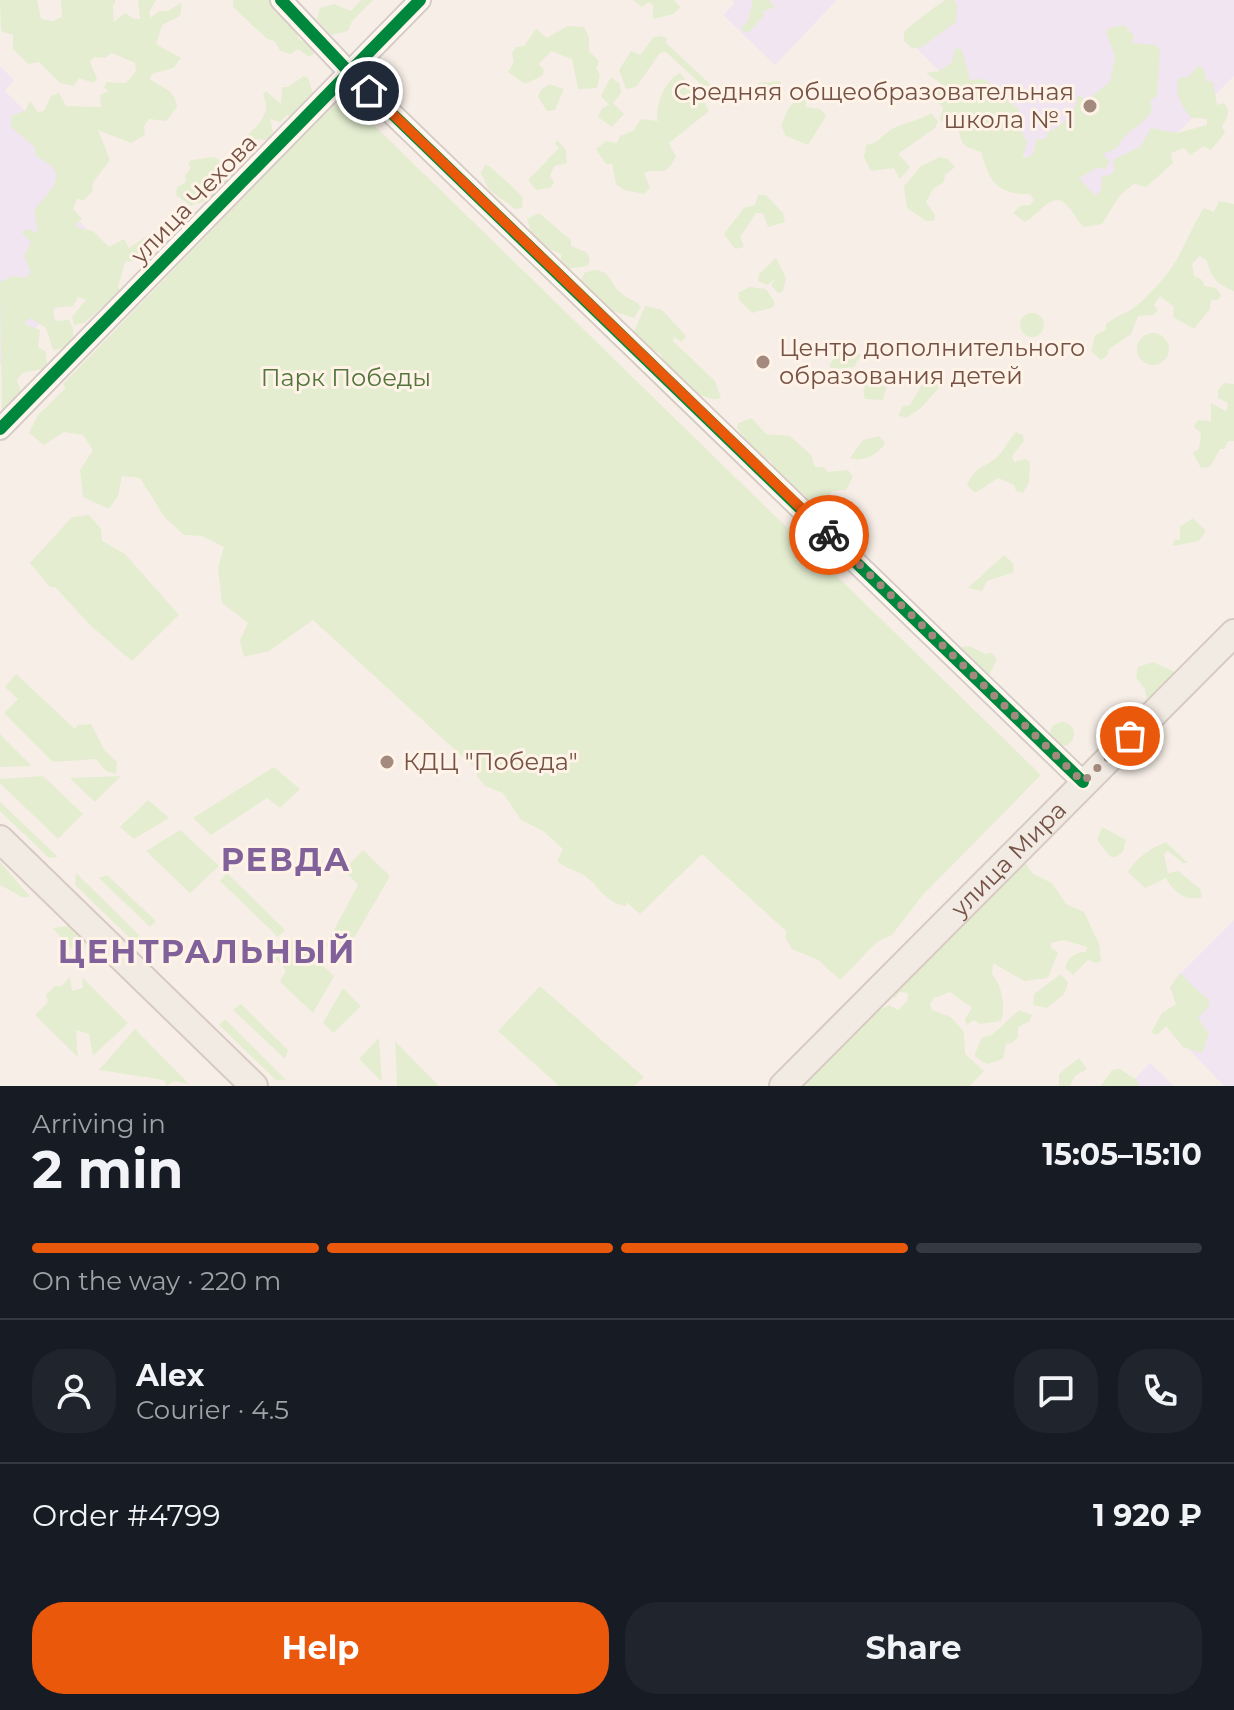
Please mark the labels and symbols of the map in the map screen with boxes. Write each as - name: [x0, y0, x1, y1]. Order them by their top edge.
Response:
- pin: [335, 57, 403, 125]
- place label: Средняя общеобразовательная школа № 1: [674, 77, 1074, 134]
- marker: Средняя общеобразовательная школа № 1: [1081, 97, 1099, 115]
- street label: улица Чехова: [124, 128, 263, 270]
- place label: Центр дополнительного образования детей: [779, 333, 1085, 390]
- marker: Центр дополнительного образования детей: [754, 353, 772, 371]
- park label: Парк Победы: [261, 363, 431, 392]
- courier: [789, 495, 869, 575]
- pin: [1096, 702, 1164, 770]
- place label: КДЦ "Победа": [403, 747, 578, 776]
- marker: КДЦ "Победа": [378, 753, 396, 771]
- street label: улица Мира: [944, 795, 1072, 923]
- district label: РЕВДА: [221, 840, 351, 879]
- district label: ЦЕНТРАЛЬНЫЙ: [58, 932, 356, 971]

